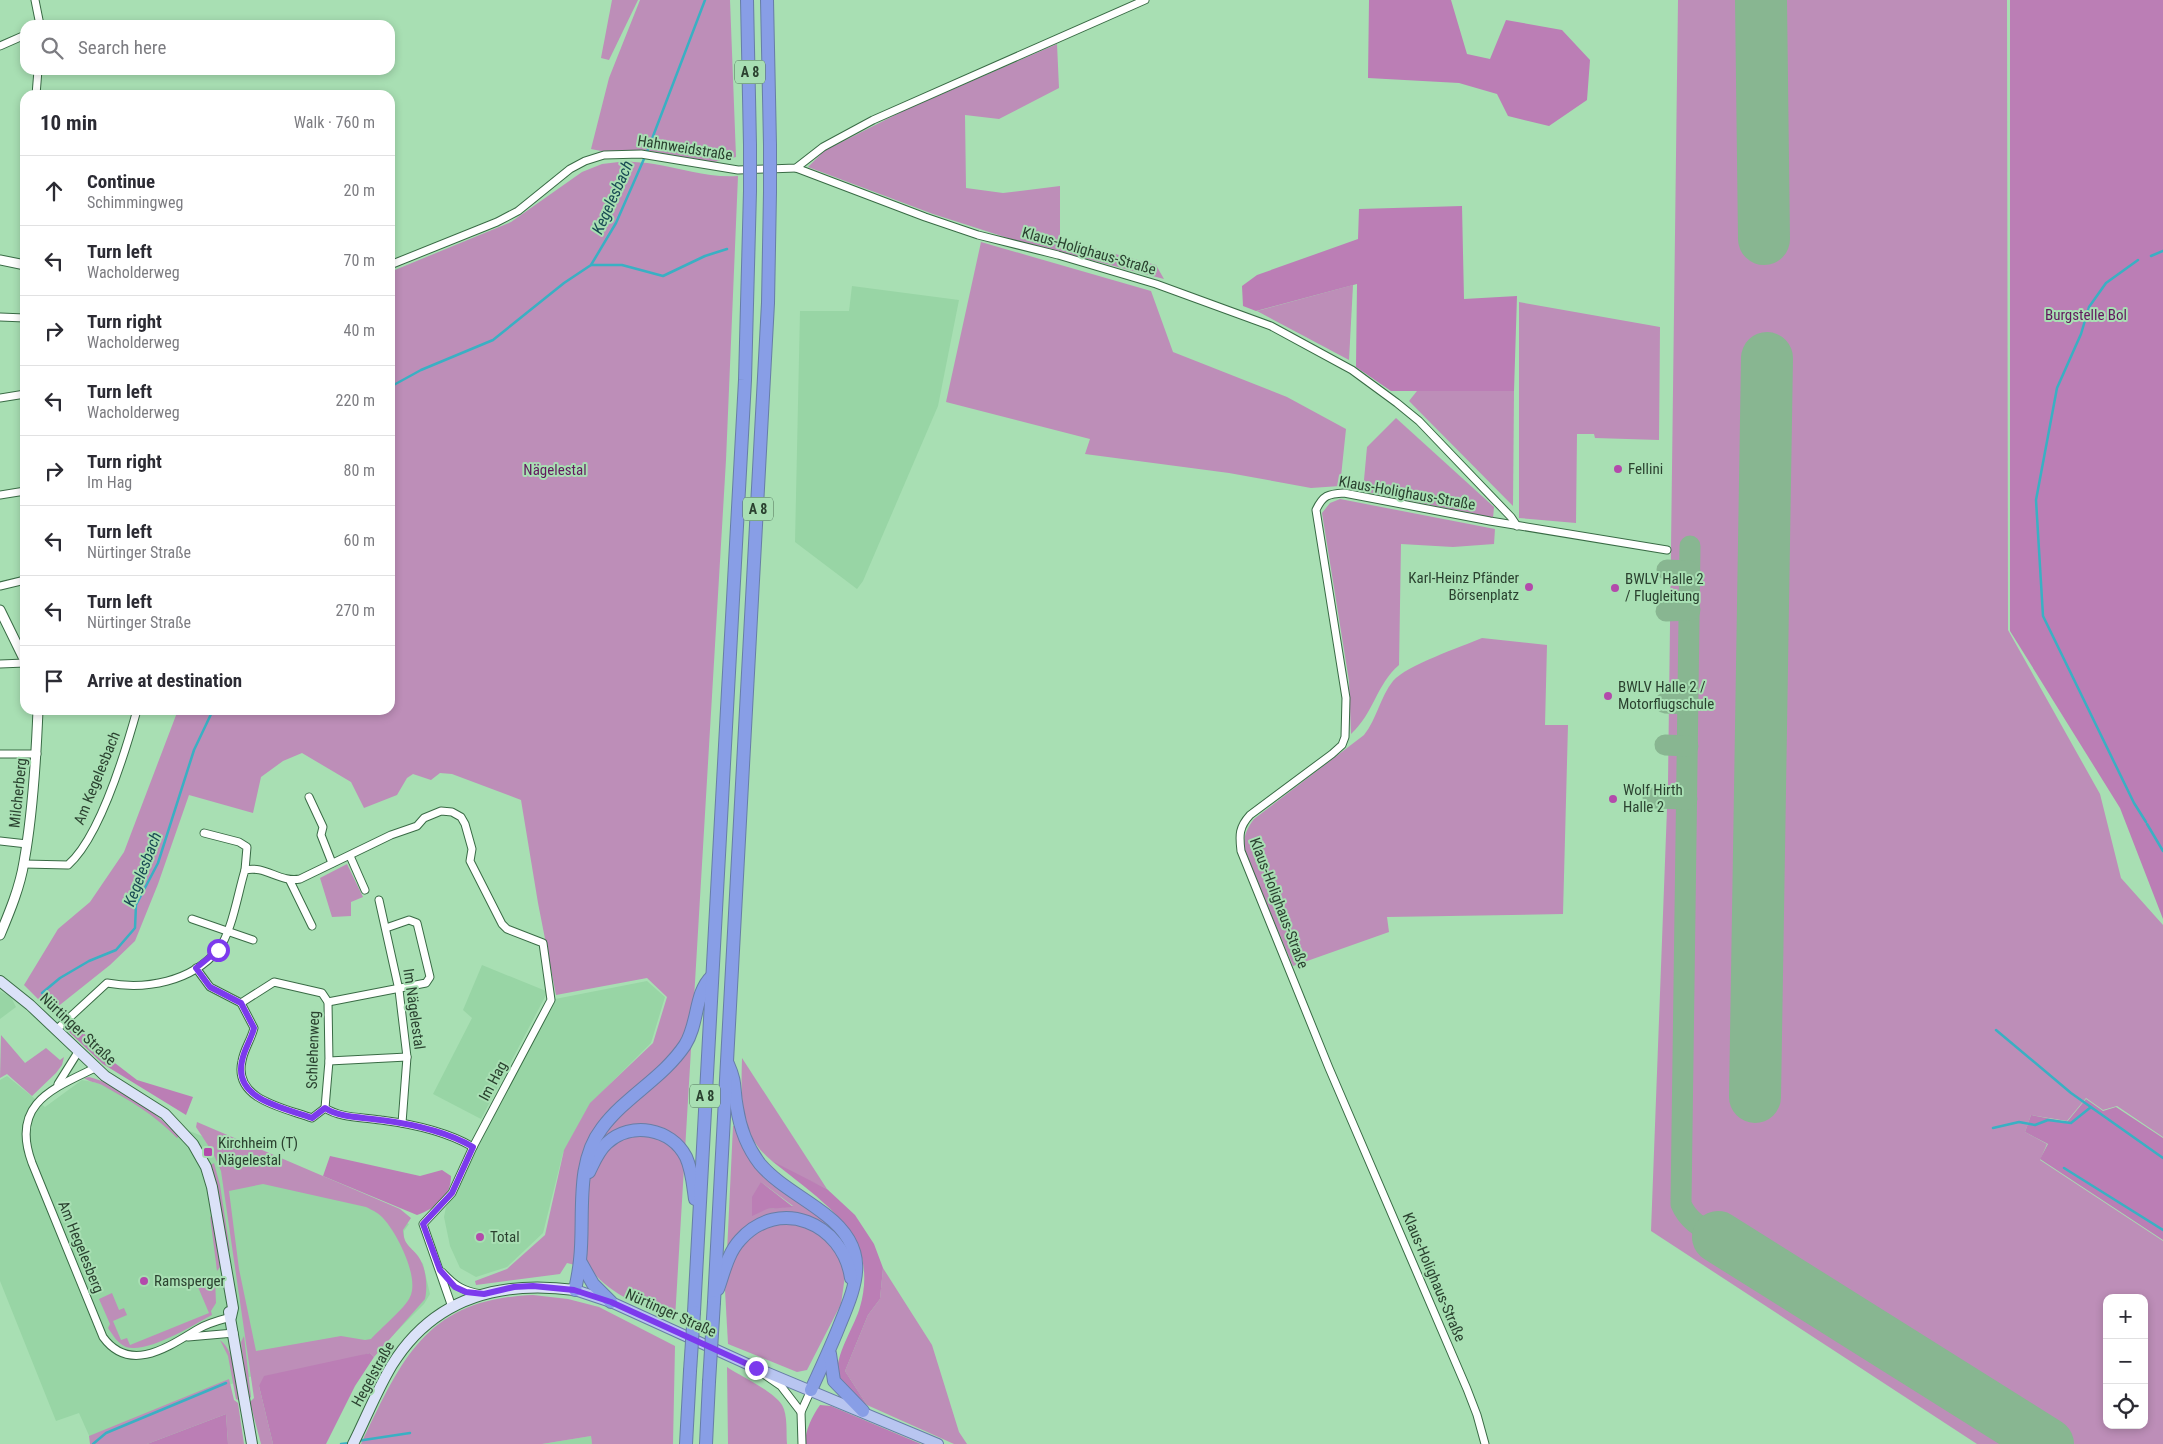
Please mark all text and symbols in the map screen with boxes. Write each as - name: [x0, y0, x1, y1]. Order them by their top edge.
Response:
- search box: [20, 20, 395, 75]
- icon: search: [38, 34, 66, 62]
- text: Search here: [78, 36, 166, 59]
- road number: A 8: [735, 61, 765, 84]
- text: 10 min: [40, 111, 97, 135]
- text: Walk · 760 m: [294, 113, 375, 132]
- street label: Hahnweidstraße: [636, 132, 734, 164]
- water label: Kegelesbach: [588, 158, 637, 237]
- text: Continue: [87, 170, 155, 193]
- icon: ahead: [40, 177, 68, 205]
- text: 20 m: [343, 181, 375, 200]
- text: Schimmingweg: [87, 193, 183, 212]
- street label: Klaus-Holighaus-Straße: [1020, 223, 1158, 279]
- text: Turn left: [87, 240, 152, 263]
- icon: left: [40, 247, 68, 275]
- text: 70 m: [343, 251, 375, 270]
- text: Wacholderweg: [87, 263, 180, 282]
- park label: Burgstelle Bol: [2045, 306, 2127, 324]
- text: Turn right: [87, 310, 162, 333]
- icon: right: [40, 317, 68, 345]
- text: 40 m: [343, 321, 375, 340]
- text: Wacholderweg: [87, 333, 180, 352]
- text: Turn left: [87, 380, 152, 403]
- icon: left: [40, 387, 68, 415]
- text: 220 m: [336, 391, 375, 410]
- text: Wacholderweg: [87, 403, 180, 422]
- text: Turn right: [87, 450, 162, 473]
- icon: right: [40, 457, 68, 485]
- place label: Fellini: [1628, 460, 1663, 478]
- text: 80 m: [343, 461, 375, 480]
- park label: Nägelestal: [523, 461, 587, 479]
- marker: Fellini: [1612, 463, 1624, 475]
- street label: Klaus-Holighaus-Straße: [1337, 472, 1477, 514]
- text: Im Hag: [87, 473, 132, 492]
- road number: A 8: [743, 498, 773, 520]
- text: Turn left: [87, 520, 152, 543]
- icon: left: [40, 527, 68, 555]
- text: 60 m: [343, 531, 375, 550]
- text: Nürtinger Straße: [87, 543, 191, 562]
- place label: Karl-Heinz Pfänder Börsenplatz: [1408, 569, 1519, 604]
- place label: BWLV Halle 2 / Flugleitung: [1625, 570, 1704, 605]
- marker: Karl-Heinz Pfänder Börsenplatz: [1523, 581, 1535, 593]
- marker: BWLV Halle 2 / Flugleitung: [1609, 582, 1621, 594]
- text: Turn left: [87, 590, 152, 613]
- icon: left: [40, 597, 68, 625]
- text: 270 m: [336, 601, 375, 620]
- text: Nürtinger Straße: [87, 613, 191, 632]
- icon: arrive: [40, 667, 68, 695]
- text: Arrive at destination: [87, 669, 242, 692]
- place label: BWLV Halle 2 / Motorflugschule: [1618, 678, 1714, 713]
- marker: BWLV Halle 2 / Motorflugschule: [1602, 690, 1614, 702]
- street label: Am Kegelesbach: [70, 729, 124, 827]
- street label: Milcherberg: [5, 757, 31, 829]
- place label: Wolf Hirth Halle 2: [1623, 781, 1683, 816]
- marker: Wolf Hirth Halle 2: [1607, 793, 1619, 805]
- water label: Kegelesbach: [120, 829, 165, 909]
- street label: Klaus-Holighaus-Straße: [1246, 835, 1312, 971]
- route start: [207, 939, 230, 962]
- street label: Im Nägelestal: [399, 967, 429, 1051]
- street label: Nürtinger Straße: [36, 989, 120, 1069]
- street label: Schlehenweg: [303, 1011, 323, 1089]
- street label: Im Hag: [475, 1058, 511, 1104]
- road number: A 8: [690, 1084, 720, 1108]
- place label: Kirchheim (T) Nägelestal: [218, 1134, 298, 1169]
- marker: Kirchheim (T) Nägelestal: [202, 1146, 214, 1158]
- street label: Am Hegelesberg: [54, 1198, 108, 1296]
- street label: Klaus-Holighaus-Straße: [1399, 1210, 1469, 1344]
- place label: Total: [490, 1228, 520, 1246]
- marker: Total: [474, 1231, 486, 1243]
- place label: Ramsperger: [154, 1272, 226, 1290]
- marker: Ramsperger: [138, 1275, 150, 1287]
- street label: Nürtinger Straße: [623, 1285, 719, 1341]
- map controls: [2103, 1294, 2148, 1429]
- button: +: [2103, 1294, 2148, 1339]
- street label: Hegelstraße: [348, 1338, 398, 1410]
- button: −: [2103, 1339, 2148, 1384]
- route end: [745, 1357, 768, 1380]
- button: locate: [2103, 1384, 2148, 1429]

